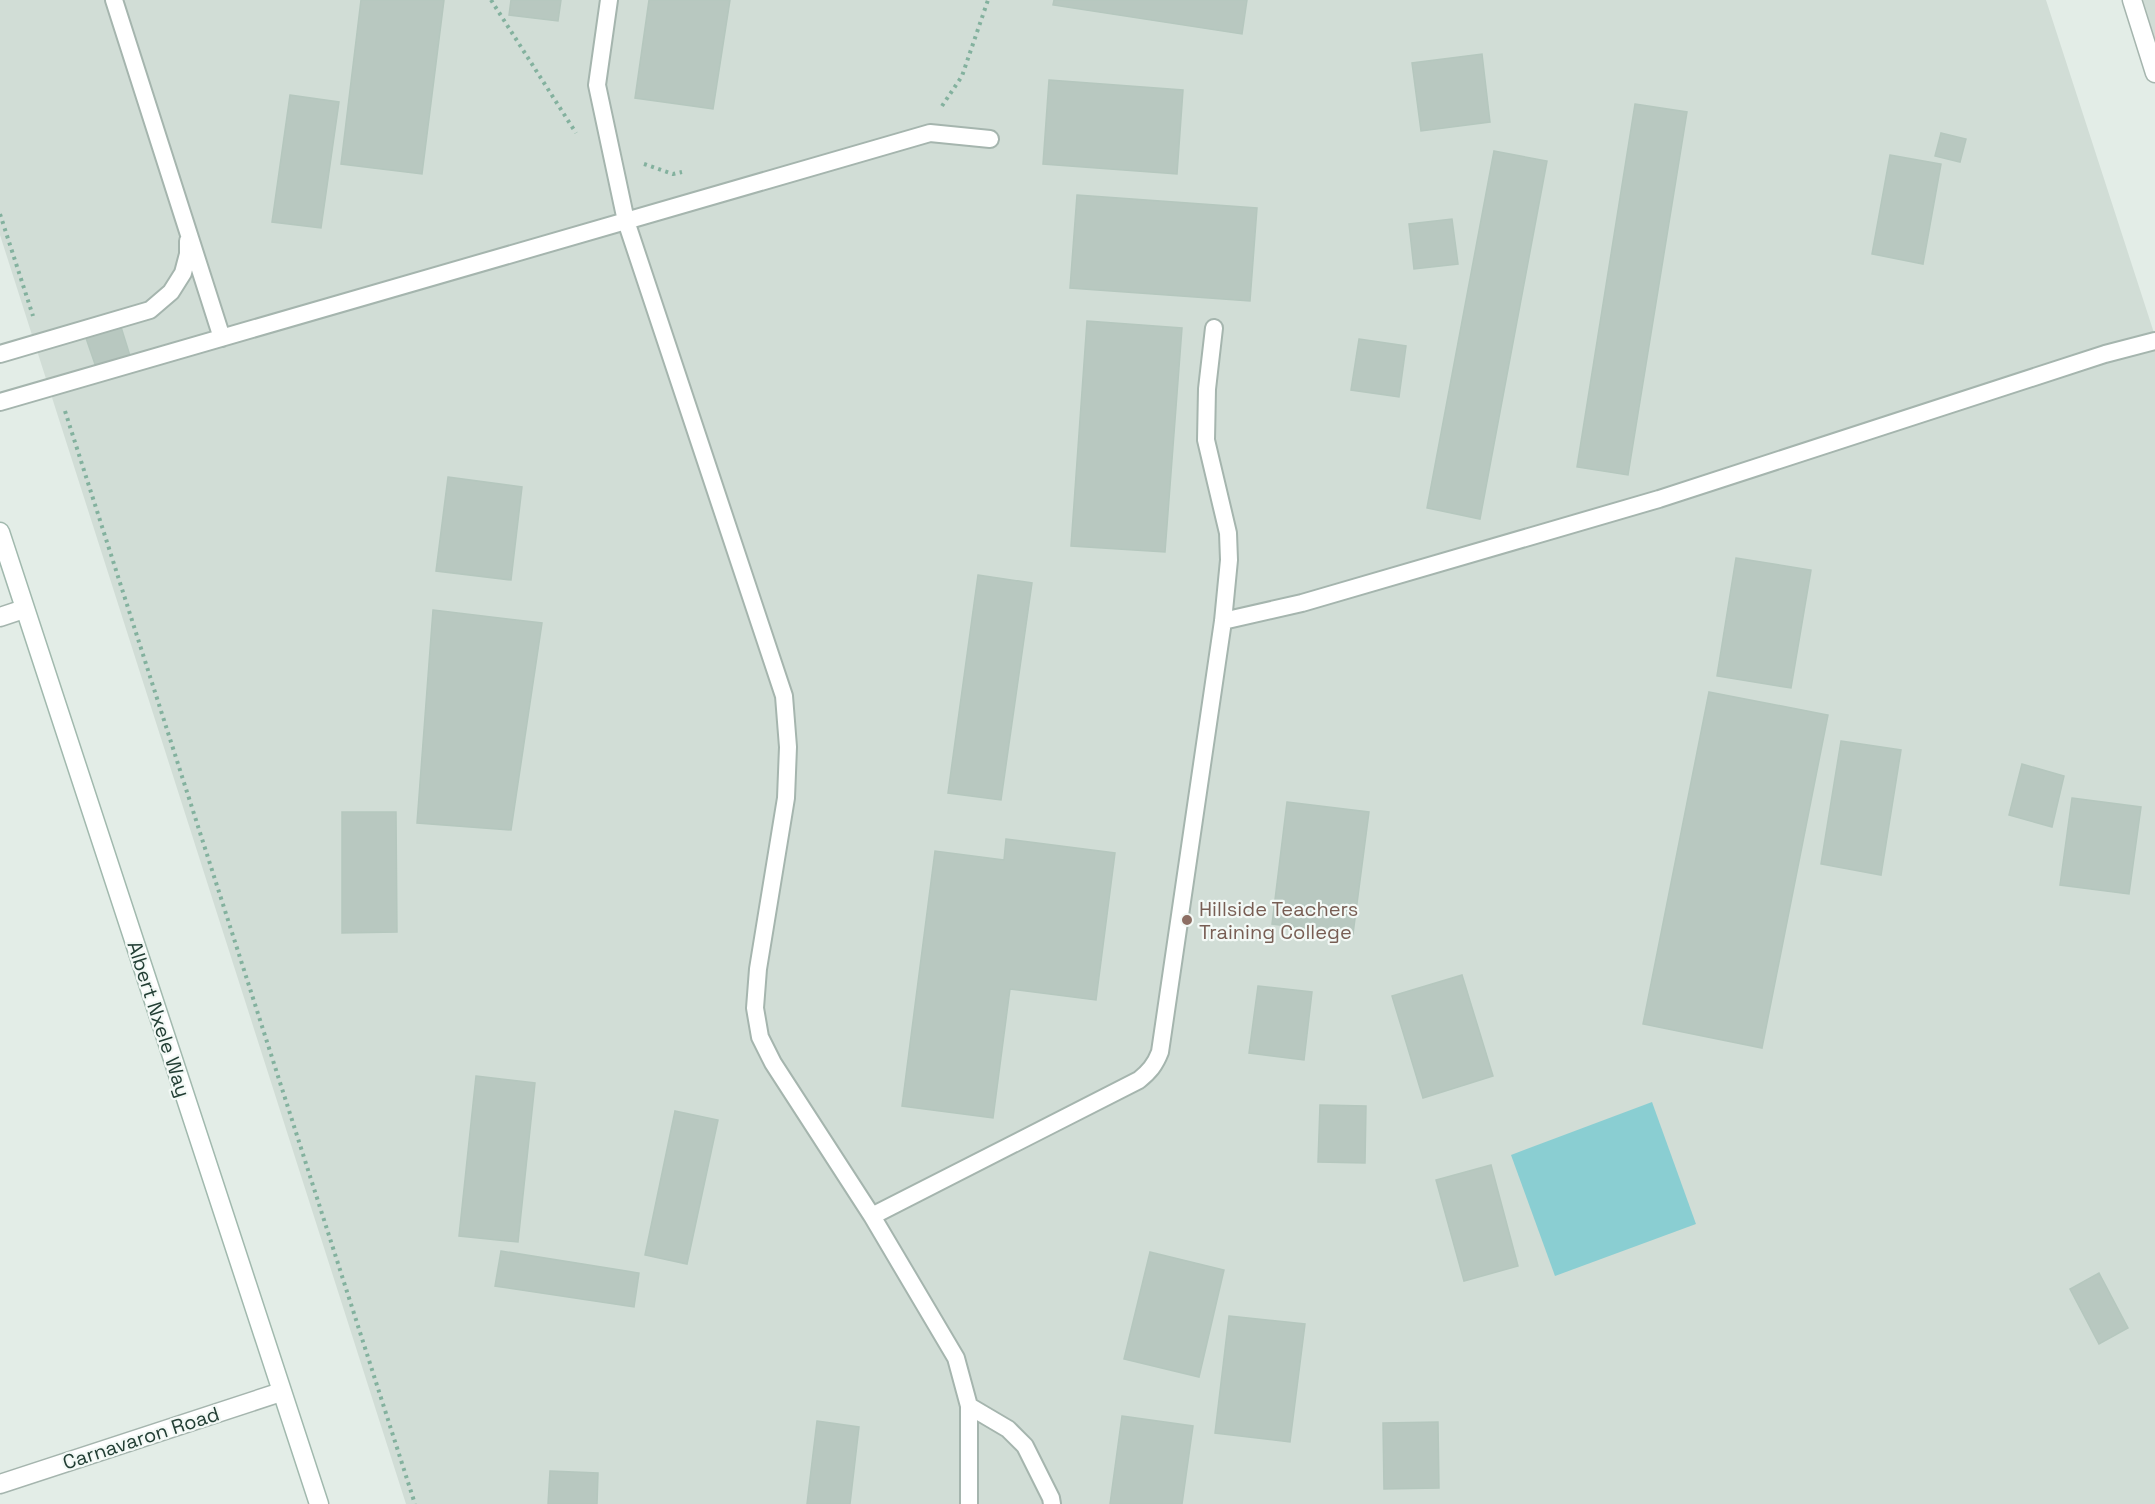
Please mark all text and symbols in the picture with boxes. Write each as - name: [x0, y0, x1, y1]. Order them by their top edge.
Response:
- place label: Hillside Teachers Training College: [1199, 896, 1358, 945]
- marker: Hillside Teachers Training College: [1180, 913, 1194, 927]
- street label: Albert Nxele Way: [121, 937, 197, 1101]
- street label: Carnavaron Road: [59, 1400, 223, 1476]

